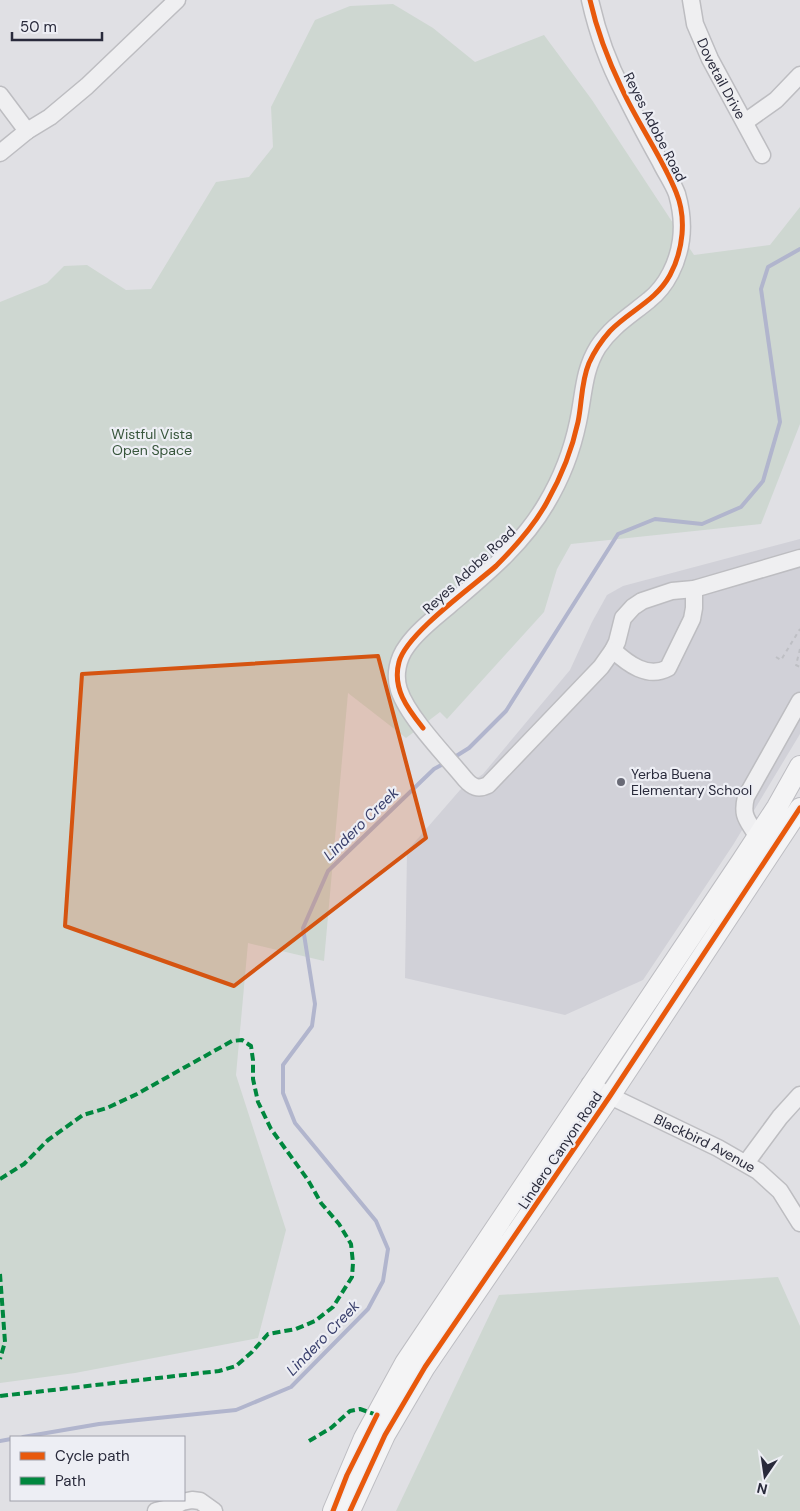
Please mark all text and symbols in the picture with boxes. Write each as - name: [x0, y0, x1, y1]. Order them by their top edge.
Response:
- scale bar: [12, 10, 102, 42]
- text: 50 m: [20, 17, 57, 37]
- street label: Dovetail Drive: [693, 35, 750, 122]
- street label: Reyes Adobe Road: [620, 69, 690, 185]
- park label: Wistful Vista Open Space: [111, 425, 193, 459]
- street label: Reyes Adobe Road: [419, 522, 519, 618]
- place label: Yerba Buena Elementary School: [631, 765, 752, 799]
- marker: Yerba Buena Elementary School: [615, 776, 627, 788]
- water label: Lindero Creek: [319, 783, 403, 865]
- street label: Lindero Canyon Road: [514, 1088, 606, 1212]
- street label: Blackbird Avenue: [651, 1110, 759, 1177]
- water label: Lindero Creek: [282, 1296, 364, 1380]
- legend: [10, 1436, 185, 1501]
- text: Cycle path: [55, 1446, 130, 1466]
- north arrow: [740, 1451, 790, 1501]
- text: Path: [55, 1471, 86, 1491]
- text: N: [755, 1479, 769, 1499]

